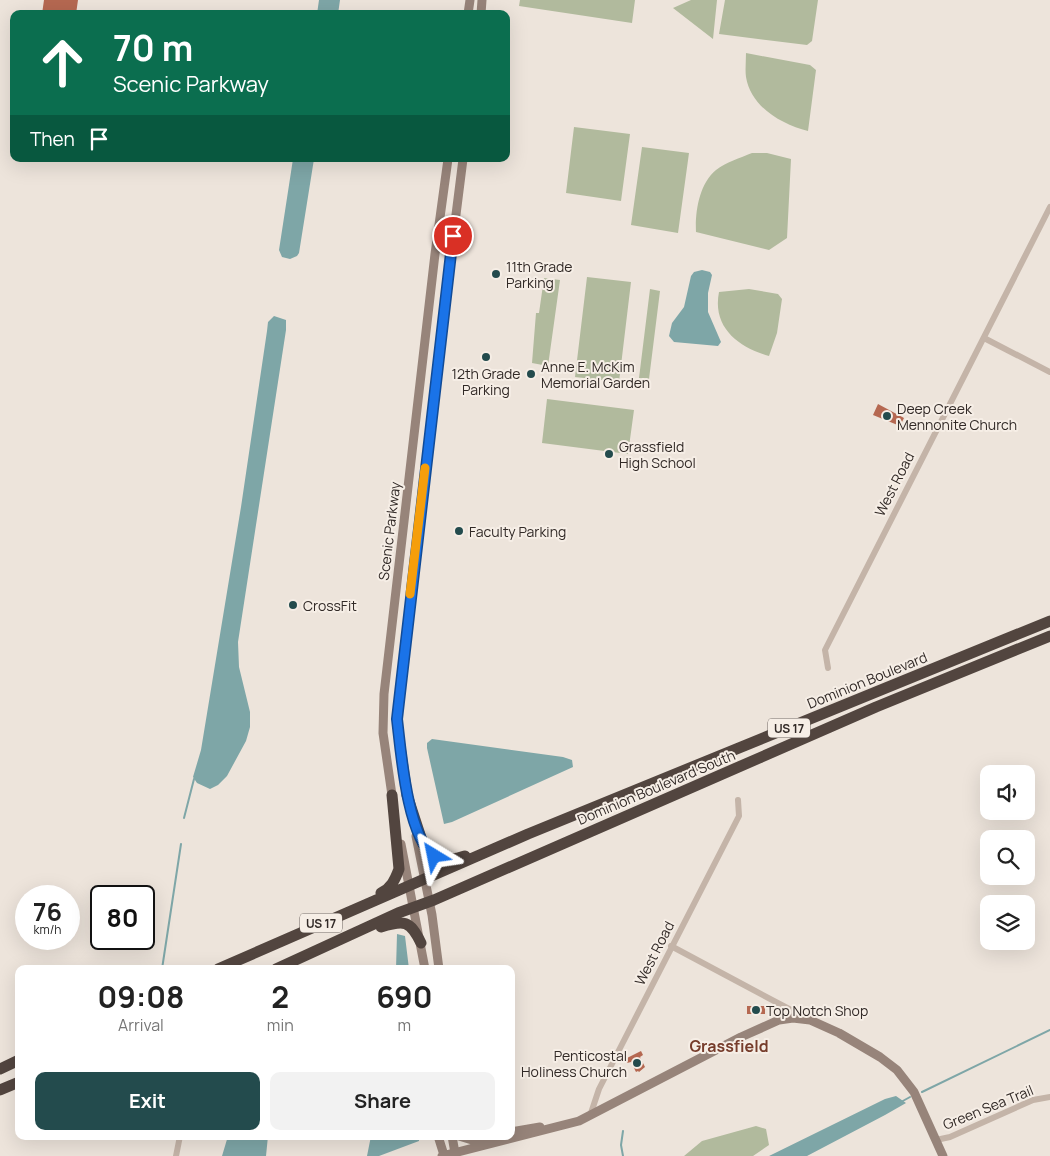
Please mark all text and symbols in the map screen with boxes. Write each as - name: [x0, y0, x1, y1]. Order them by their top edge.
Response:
- text: 70 m: [113, 24, 193, 72]
- icon: ahead: [30, 30, 95, 95]
- text: Scenic Parkway: [113, 69, 269, 99]
- icon: arrive: [85, 125, 113, 153]
- text: Then: [30, 126, 75, 152]
- pin: [432, 215, 474, 257]
- icon: arrive: [439, 222, 467, 250]
- place label: 11th Grade Parking: [506, 257, 573, 292]
- marker: 11th Grade Parking: [490, 268, 502, 280]
- marker: 12th Grade Parking: [480, 351, 492, 363]
- place label: Anne E. McKim Memorial Garden: [541, 357, 650, 392]
- place label: 12th Grade Parking: [451, 364, 521, 399]
- marker: Anne E. McKim Memorial Garden: [525, 368, 537, 380]
- place label: Deep Creek Mennonite Church: [897, 399, 1017, 434]
- marker: Deep Creek Mennonite Church: [881, 410, 893, 422]
- place label: Grassfield High School: [619, 437, 696, 472]
- marker: Grassfield High School: [603, 448, 615, 460]
- street label: West Road: [870, 449, 918, 519]
- street label: Scenic Parkway: [374, 480, 405, 581]
- place label: Faculty Parking: [469, 522, 566, 541]
- marker: Faculty Parking: [453, 525, 465, 537]
- place label: CrossFit: [303, 596, 357, 615]
- marker: CrossFit: [287, 599, 299, 611]
- street label: Dominion Boulevard: [804, 647, 930, 713]
- road number: US 17: [768, 718, 810, 738]
- street label: Dominion Boulevard South: [574, 745, 738, 829]
- map controls: [980, 765, 1035, 950]
- button: sound: [980, 765, 1035, 820]
- position arrow: [407, 829, 459, 881]
- button: search: [980, 830, 1035, 885]
- speed limit sign: 80: [90, 885, 155, 950]
- text: 76: [33, 894, 62, 929]
- button: layers: [980, 895, 1035, 950]
- road number: US 17: [300, 914, 342, 932]
- street label: West Road: [630, 918, 678, 988]
- text: km/h: [34, 921, 61, 938]
- text: 09:08: [98, 976, 184, 1017]
- text: 2: [271, 976, 289, 1017]
- text: 690: [376, 976, 432, 1017]
- place label: Top Notch Shop: [766, 1001, 868, 1020]
- marker: Top Notch Shop: [750, 1004, 762, 1016]
- text: Arrival: [118, 1014, 164, 1036]
- text: min: [267, 1014, 294, 1036]
- text: m: [398, 1014, 411, 1036]
- district label: Grassfield: [689, 1035, 769, 1057]
- place label: Penticostal Holiness Church: [521, 1046, 627, 1081]
- marker: Penticostal Holiness Church: [631, 1057, 643, 1069]
- button: Exit: [35, 1072, 260, 1130]
- button: Share: [270, 1072, 495, 1130]
- street label: Green Sea Trail: [940, 1080, 1036, 1134]

